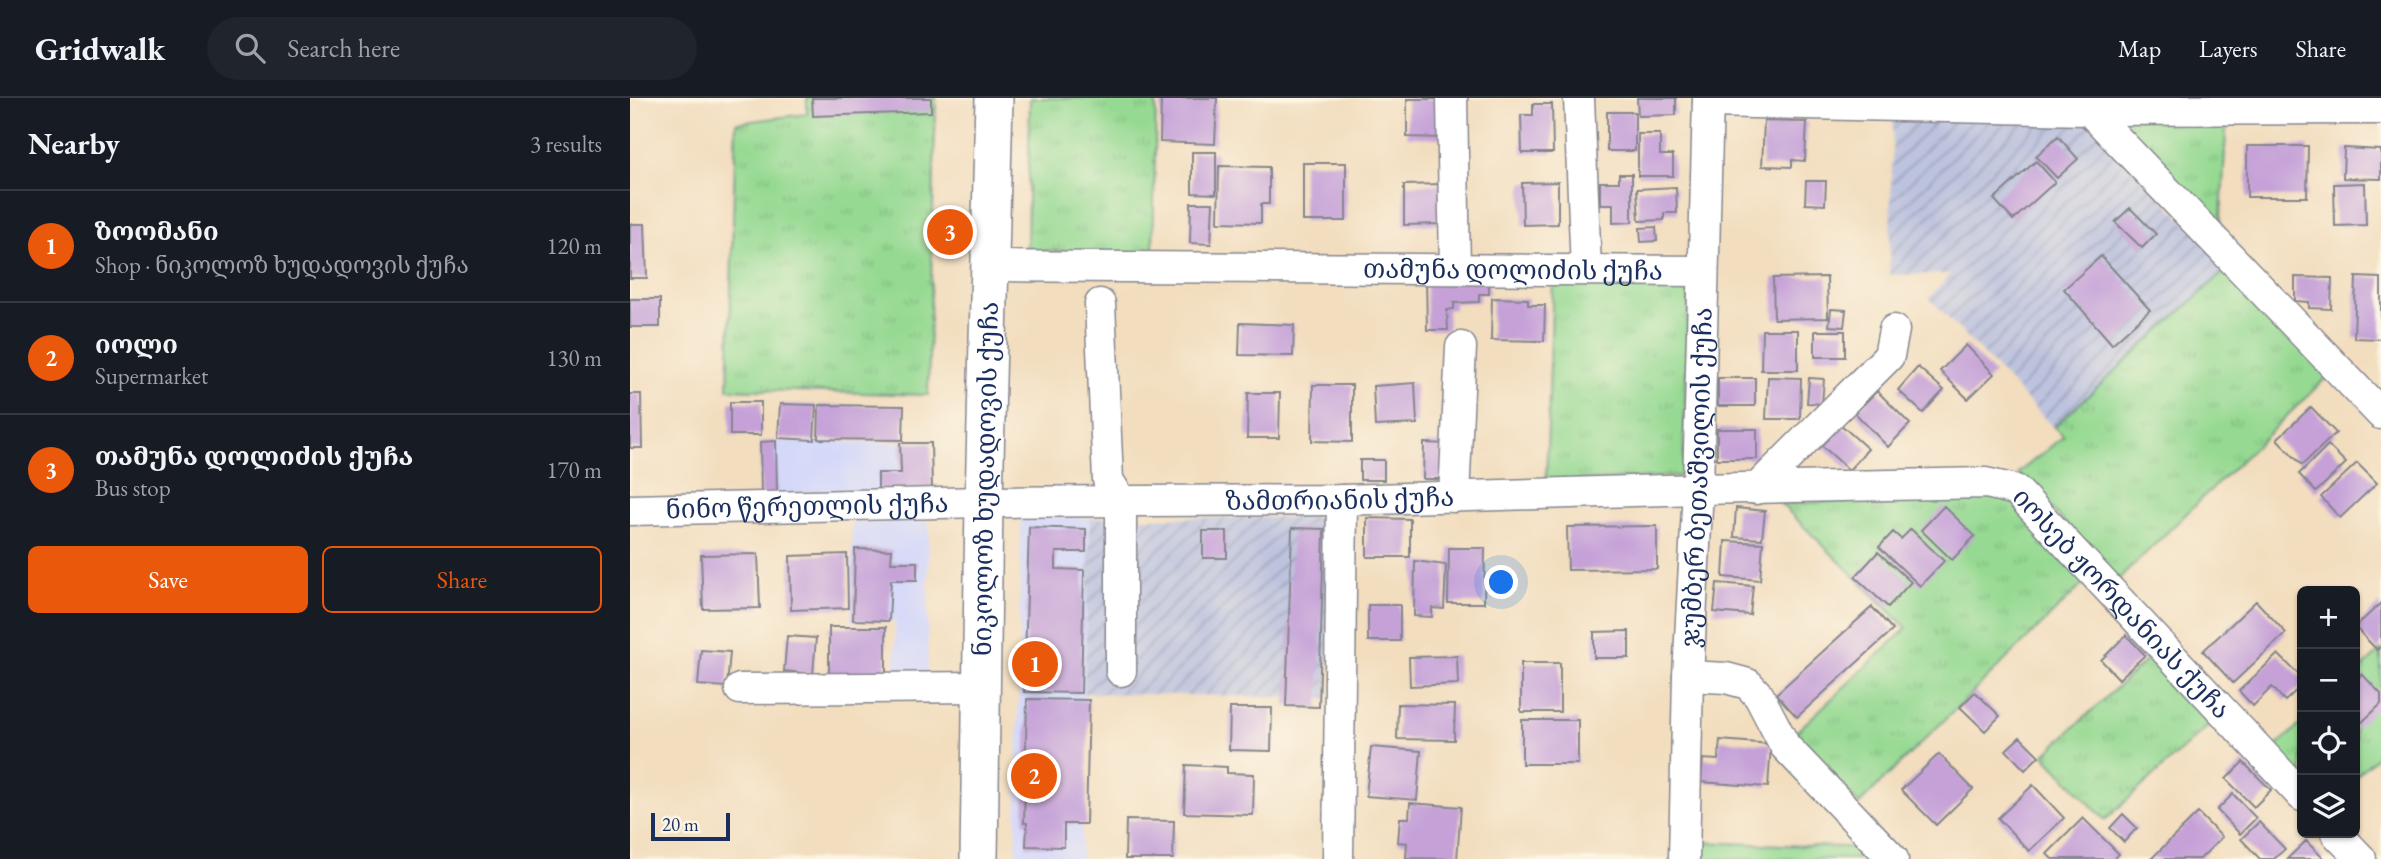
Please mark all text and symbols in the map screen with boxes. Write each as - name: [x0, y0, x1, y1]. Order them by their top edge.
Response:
- search box: [207, 17, 697, 80]
- text: Gridwalk: [35, 27, 165, 70]
- icon: search: [231, 29, 269, 67]
- text: Search here: [287, 31, 400, 65]
- text: Map: [2118, 33, 2161, 64]
- text: Layers: [2199, 33, 2258, 64]
- text: Share: [2296, 33, 2346, 64]
- text: Nearby: [28, 124, 120, 163]
- text: 3 results: [530, 129, 602, 159]
- pin: 3: [927, 206, 973, 258]
- text: ზოომანი: [95, 214, 219, 248]
- text: 1: [45, 231, 57, 261]
- text: 120 m: [546, 231, 602, 261]
- text: Shop · ნიკოლოზ ხუდადოვის ქუჩა: [95, 250, 469, 280]
- street label: თამუნა დოლიძის ქუჩა: [1363, 252, 1663, 288]
- street label: ნიკოლოზ ხუდადოვის ქუჩა: [965, 301, 1006, 657]
- street label: ჯუმბერ ბეთაშვილის ქუჩა: [1673, 307, 1720, 648]
- text: იოლი: [95, 327, 178, 361]
- text: 2: [45, 343, 57, 373]
- text: 130 m: [546, 343, 602, 373]
- text: Supermarket: [95, 361, 208, 391]
- text: თამუნა დოლიძის ქუჩა: [95, 439, 413, 473]
- text: 3: [45, 455, 57, 485]
- text: 170 m: [546, 455, 602, 485]
- text: Bus stop: [95, 473, 171, 503]
- street label: ზამთრიანის ქუჩა: [1225, 480, 1455, 518]
- street label: იოსებ ჟორდანიას ქუჩა: [2005, 480, 2238, 726]
- street label: ნინო წერეთლის ქუჩა: [665, 486, 949, 526]
- button: Save: [28, 546, 308, 613]
- button: Share: [322, 546, 602, 613]
- your location: [1484, 565, 1518, 599]
- map controls: [2297, 586, 2360, 838]
- button: +: [2297, 586, 2360, 649]
- pin: 1: [1012, 638, 1058, 690]
- button: −: [2297, 649, 2360, 712]
- button: locate: [2297, 712, 2360, 775]
- pin: 2: [1011, 750, 1057, 802]
- button: layers: [2297, 775, 2360, 838]
- scale bar: [651, 810, 730, 842]
- text: 20 m: [662, 812, 699, 837]

